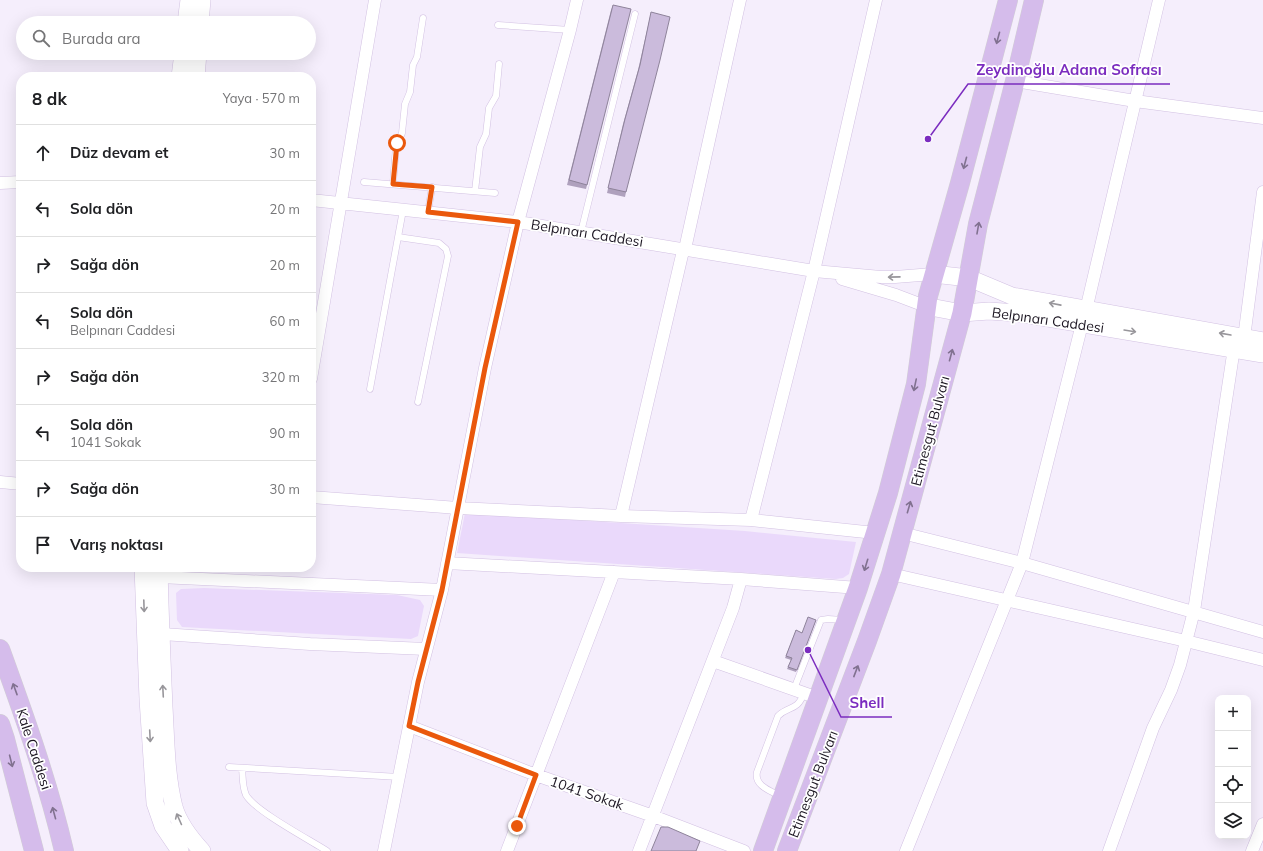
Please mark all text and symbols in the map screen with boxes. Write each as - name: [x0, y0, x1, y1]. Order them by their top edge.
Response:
- search box: [16, 16, 316, 60]
- icon: search: [30, 27, 52, 49]
- text: Burada ara: [62, 29, 141, 48]
- one-way arrow: [994, 31, 1001, 44]
- callout: Zeydinoğlu Adana Sofrası: [968, 57, 1170, 84]
- text: Zeydinoğlu Adana Sofrası: [976, 60, 1162, 79]
- text: 8 dk: [32, 88, 67, 109]
- text: Yaya · 570 m: [223, 90, 300, 106]
- route start: [388, 134, 406, 152]
- icon: ahead: [32, 142, 54, 164]
- text: Düz devam et: [70, 143, 169, 162]
- text: 30 m: [270, 145, 300, 161]
- one-way arrow: [961, 157, 968, 170]
- icon: left: [32, 198, 54, 220]
- text: Sola dön: [70, 199, 133, 218]
- text: 20 m: [270, 201, 300, 217]
- street label: Belpınarı Caddesi: [530, 215, 644, 251]
- one-way arrow: [974, 222, 982, 235]
- icon: right: [32, 254, 54, 276]
- text: Sağa dön: [70, 255, 139, 274]
- text: 20 m: [270, 257, 300, 273]
- one-way arrow: [888, 273, 901, 281]
- one-way arrow: [1049, 300, 1062, 308]
- text: Sola dön: [70, 303, 133, 322]
- street label: Belpınarı Caddesi: [991, 303, 1105, 337]
- icon: left: [32, 310, 54, 332]
- text: 60 m: [270, 313, 300, 329]
- text: Belpınarı Caddesi: [70, 322, 175, 338]
- one-way arrow: [1123, 328, 1136, 336]
- one-way arrow: [1218, 330, 1231, 338]
- one-way arrow: [948, 349, 955, 362]
- icon: right: [32, 366, 54, 388]
- text: Sağa dön: [70, 367, 139, 386]
- text: 320 m: [262, 369, 300, 385]
- street label: Etimesgut Bulvarı: [907, 374, 953, 488]
- one-way arrow: [911, 378, 919, 391]
- text: Sola dön: [70, 415, 133, 434]
- icon: left: [32, 422, 54, 444]
- text: 90 m: [270, 425, 300, 441]
- text: 1041 Sokak: [70, 434, 141, 450]
- icon: right: [32, 478, 54, 500]
- text: Sağa dön: [70, 479, 139, 498]
- text: 30 m: [270, 481, 300, 497]
- one-way arrow: [906, 501, 913, 514]
- icon: arrive: [32, 534, 54, 556]
- text: Varış noktası: [70, 535, 163, 554]
- one-way arrow: [862, 558, 869, 571]
- one-way arrow: [141, 599, 148, 612]
- one-way arrow: [853, 664, 860, 677]
- one-way arrow: [10, 684, 18, 696]
- one-way arrow: [160, 685, 167, 698]
- callout: Shell: [841, 690, 892, 717]
- text: Shell: [850, 693, 884, 712]
- map controls: [1215, 695, 1251, 839]
- button: +: [1215, 695, 1251, 731]
- street label: Kale Caddesi: [12, 706, 56, 792]
- street label: Etimesgut Bulvarı: [784, 728, 842, 840]
- one-way arrow: [146, 729, 153, 742]
- button: −: [1215, 731, 1251, 767]
- one-way arrow: [8, 754, 15, 767]
- button: locate: [1215, 767, 1251, 803]
- street label: 1041 Sokak: [548, 772, 627, 814]
- button: layers: [1215, 803, 1251, 839]
- one-way arrow: [50, 807, 57, 820]
- one-way arrow: [175, 814, 183, 826]
- route end: [508, 817, 526, 835]

